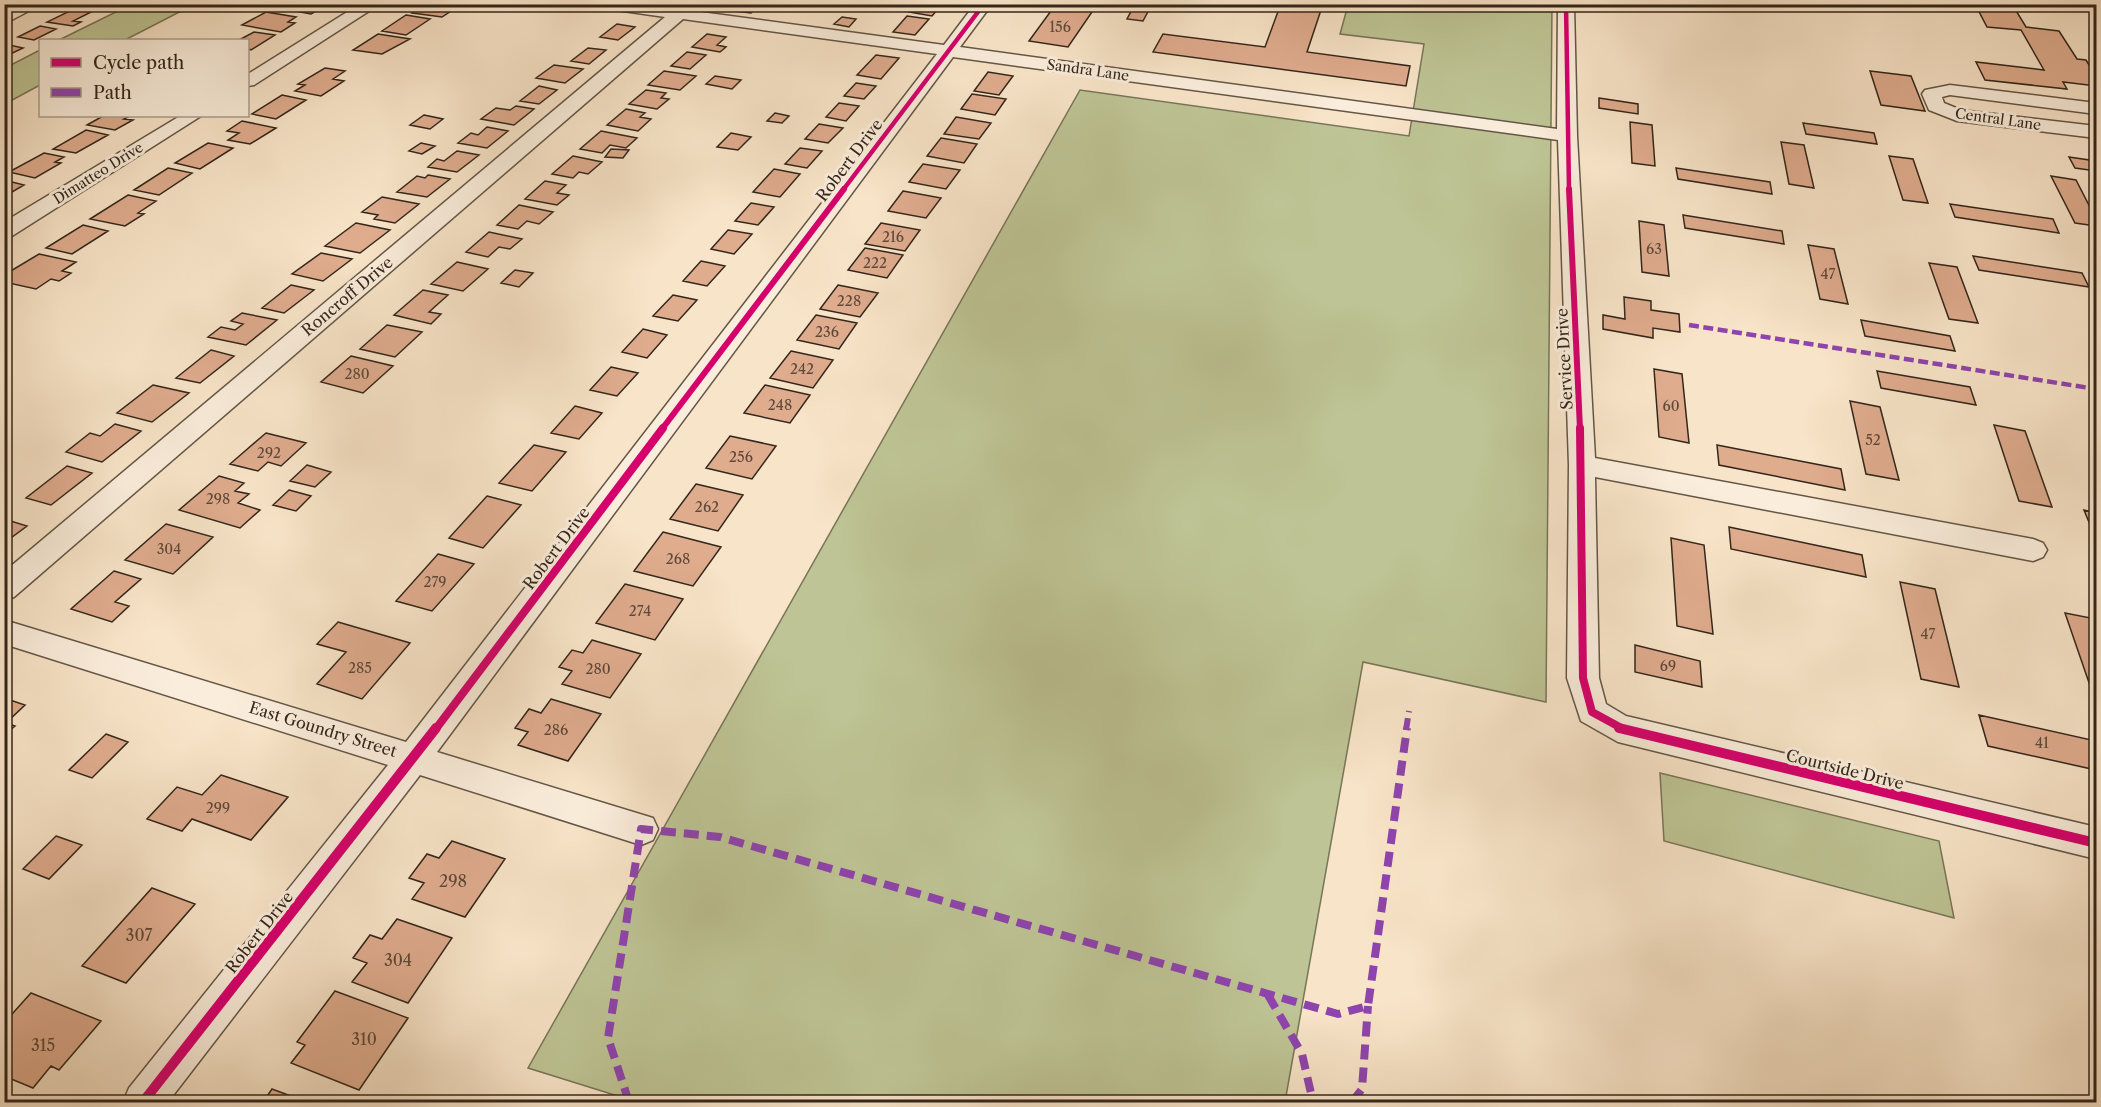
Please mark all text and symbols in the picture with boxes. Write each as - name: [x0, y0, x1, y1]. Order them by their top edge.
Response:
- house number: 156: [1049, 18, 1071, 36]
- legend: [39, 39, 249, 117]
- text: Cycle path: [93, 52, 184, 74]
- street label: Sandra Lane: [1046, 55, 1130, 85]
- text: Path: [93, 82, 132, 104]
- street label: Central Lane: [1954, 104, 2042, 134]
- street label: Robert Drive: [811, 115, 887, 205]
- street label: Dimatteo Drive: [50, 138, 146, 208]
- house number: 216: [882, 228, 904, 246]
- house number: 63: [1646, 240, 1662, 258]
- street label: Roncroff Drive: [297, 252, 397, 340]
- house number: 222: [863, 254, 887, 272]
- house number: 47: [1821, 265, 1836, 283]
- house number: 228: [837, 292, 861, 310]
- street label: Service Drive: [1551, 308, 1577, 410]
- house number: 236: [815, 323, 839, 341]
- house number: 242: [790, 360, 814, 378]
- house number: 280: [344, 365, 370, 383]
- house number: 248: [768, 396, 792, 414]
- house number: 60: [1662, 397, 1680, 415]
- house number: 52: [1865, 431, 1881, 449]
- house number: 292: [257, 444, 281, 462]
- house number: 256: [729, 448, 753, 466]
- house number: 298: [206, 490, 230, 508]
- house number: 262: [695, 498, 719, 516]
- street label: Robert Drive: [518, 503, 594, 593]
- house number: 304: [157, 540, 181, 558]
- house number: 268: [666, 550, 690, 568]
- house number: 279: [423, 573, 447, 591]
- house number: 274: [629, 602, 651, 620]
- house number: 47: [1921, 625, 1936, 643]
- house number: 69: [1660, 657, 1676, 675]
- house number: 285: [348, 659, 372, 677]
- house number: 280: [585, 660, 611, 678]
- street label: East Goundry Street: [247, 697, 400, 761]
- house number: 286: [544, 721, 568, 739]
- house number: 41: [2035, 734, 2049, 752]
- street label: Courtside Drive: [1784, 745, 1906, 793]
- house number: 299: [206, 799, 230, 817]
- house number: 298: [439, 871, 467, 891]
- street label: Robert Drive: [221, 887, 297, 977]
- house number: 307: [126, 925, 153, 945]
- house number: 304: [384, 950, 412, 970]
- house number: 310: [351, 1029, 377, 1049]
- house number: 315: [31, 1035, 55, 1055]

